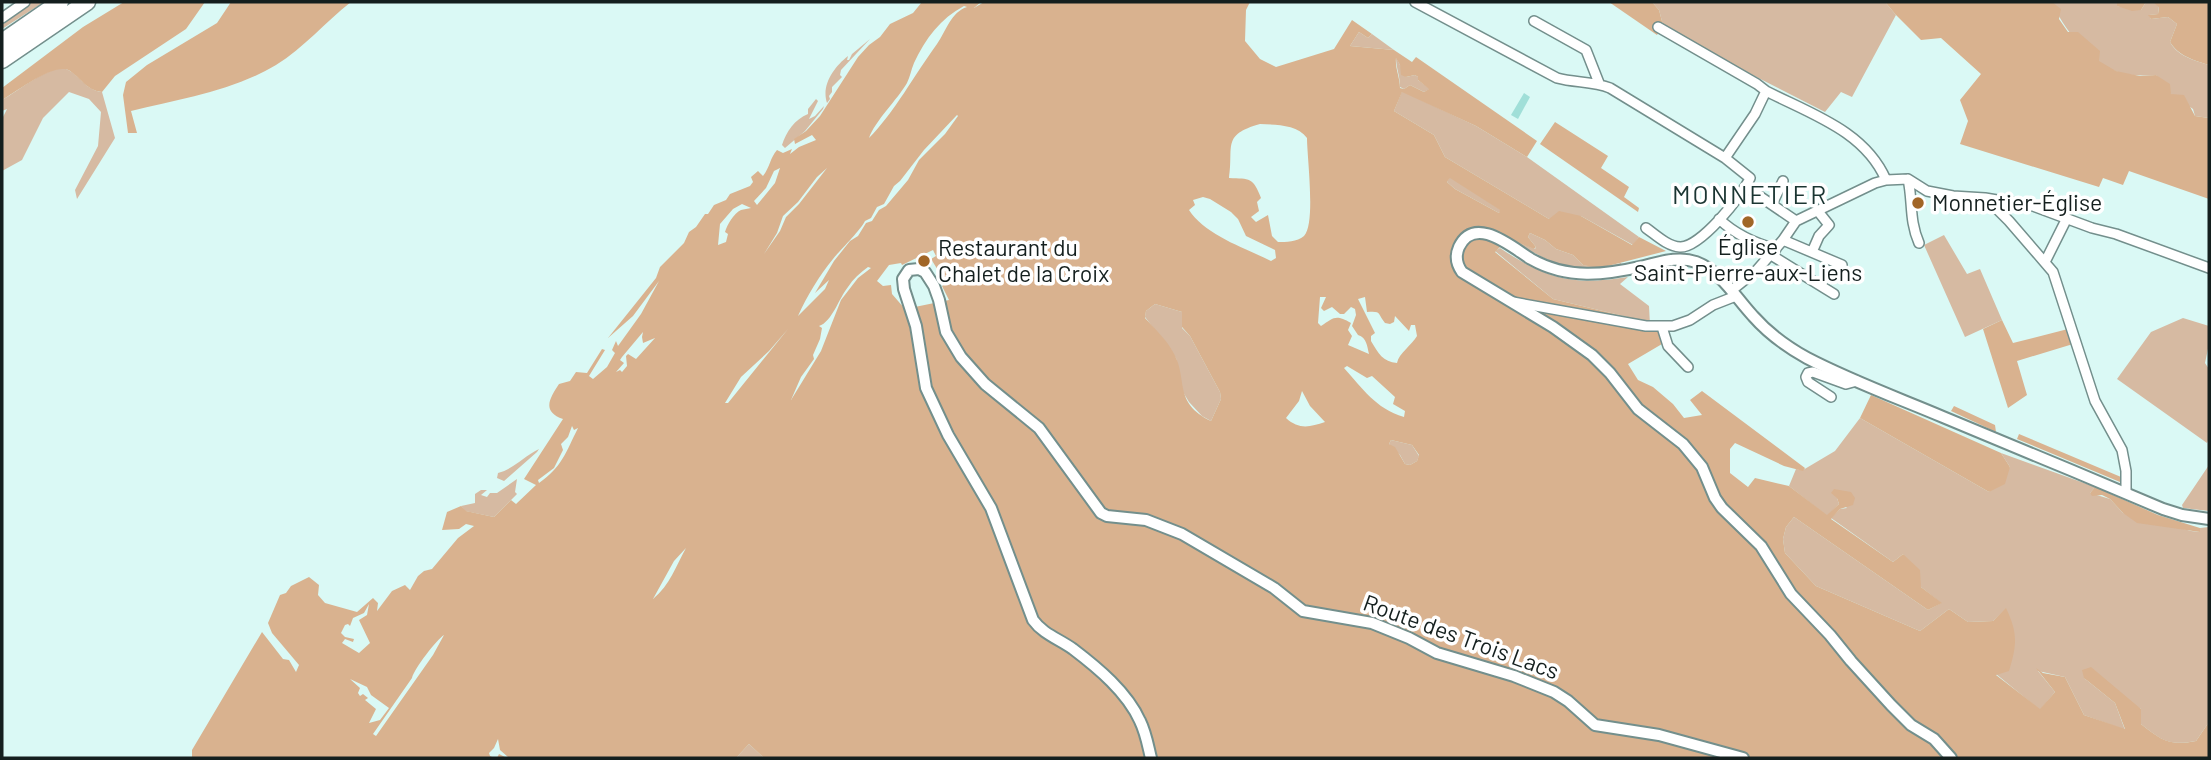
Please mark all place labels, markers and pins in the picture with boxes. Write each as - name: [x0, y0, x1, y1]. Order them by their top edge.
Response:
- place label: Monnetier-Église: [1932, 188, 2102, 216]
- marker: Monnetier-Église: [1910, 195, 1926, 211]
- marker: Église Saint-Pierre-aux-Liens: [1740, 214, 1756, 230]
- place label: Église Saint-Pierre-aux-Liens: [1634, 232, 1862, 286]
- place label: Restaurant du Chalet de la Croix: [938, 233, 1109, 287]
- marker: Restaurant du Chalet de la Croix: [916, 253, 932, 269]

